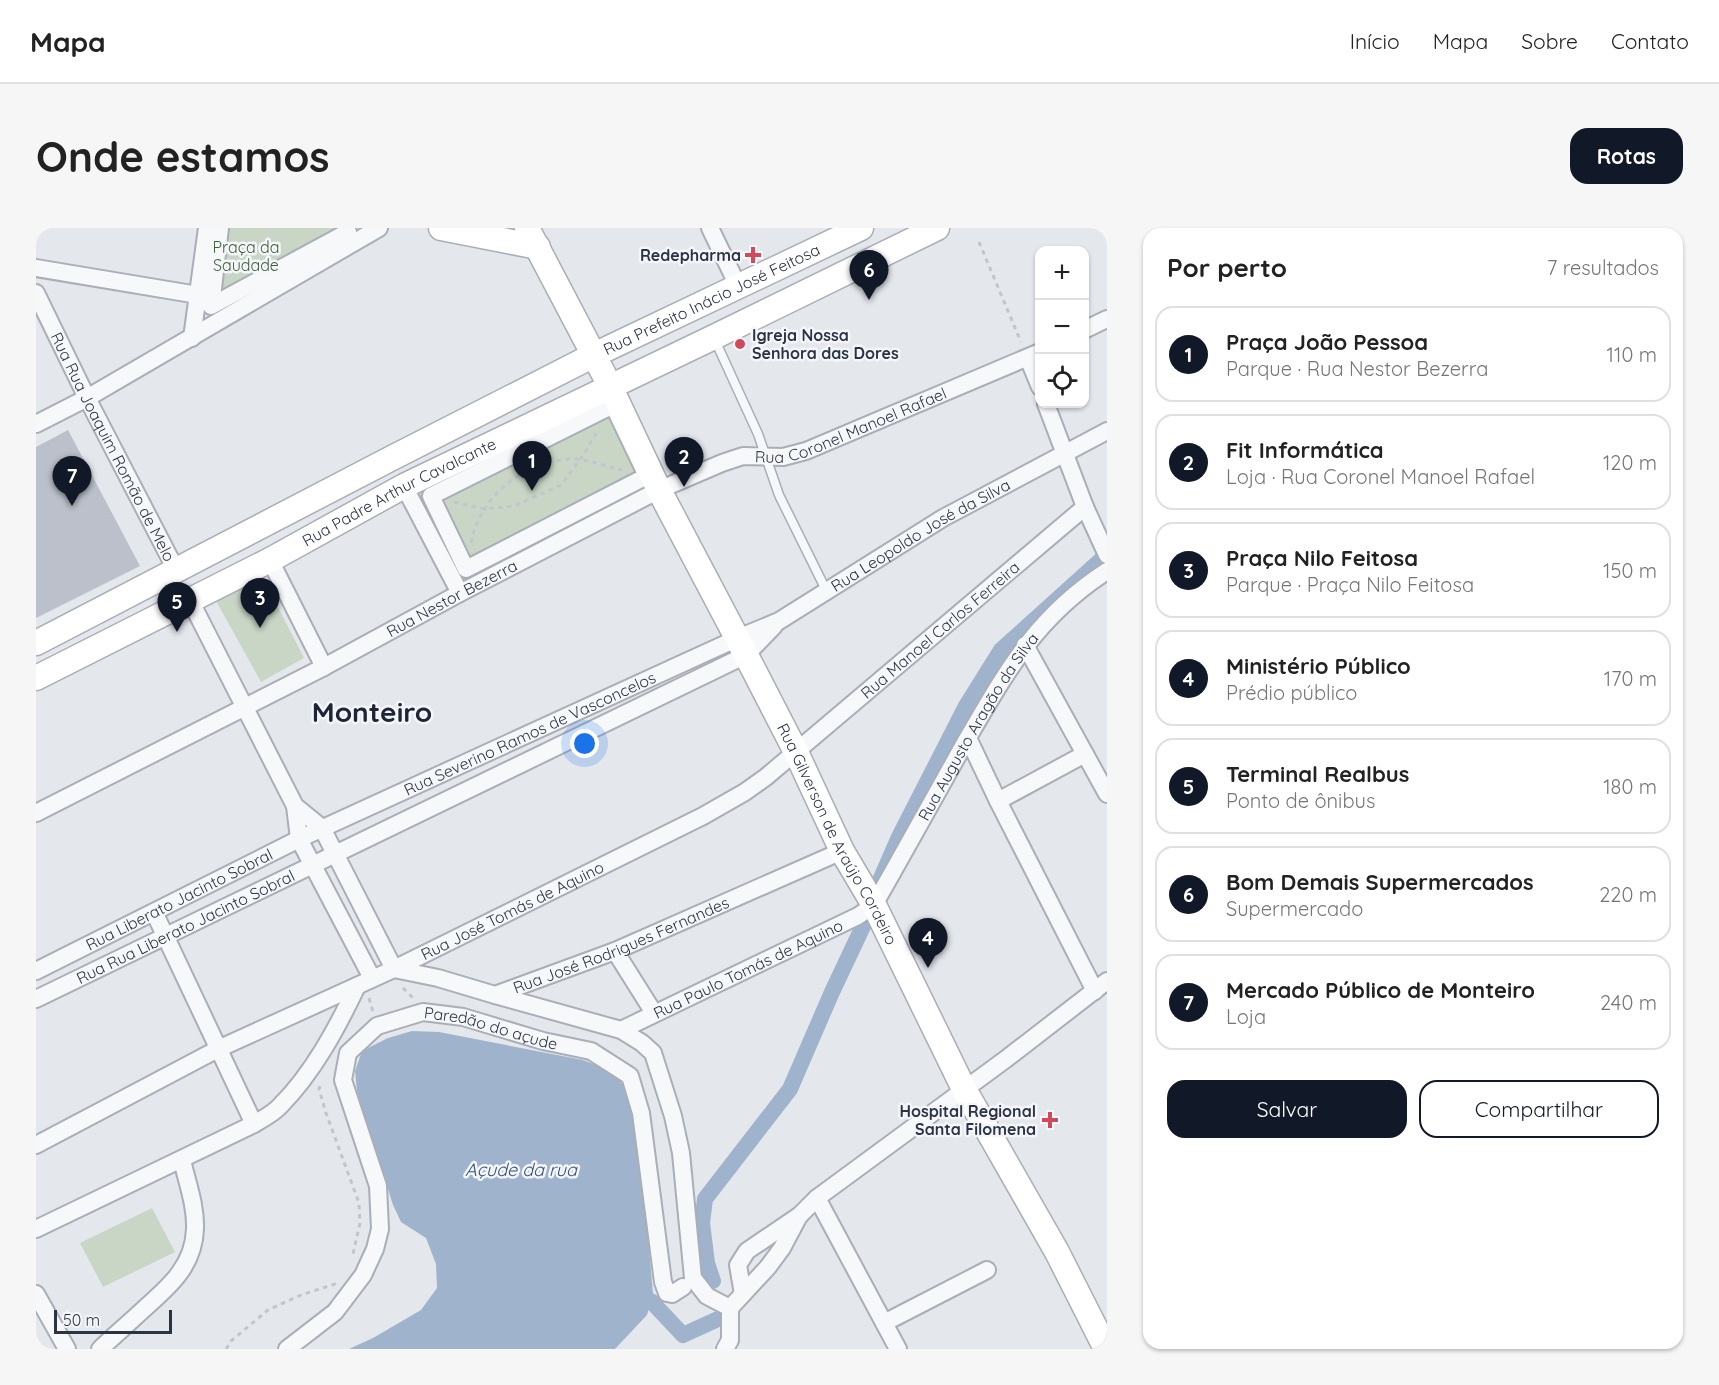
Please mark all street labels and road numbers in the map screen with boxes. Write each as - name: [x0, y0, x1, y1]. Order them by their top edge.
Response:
- street label: Rua Prefeito Inácio José Feitosa: [600, 239, 823, 359]
- street label: Rua Rua Joaquim Romão de Melo: [47, 329, 180, 565]
- street label: Rua Coronel Manoel Rafael: [755, 383, 949, 467]
- street label: Rua Padre Arthur Cavalcante: [298, 433, 499, 550]
- street label: Rua Leopoldo José da Silva: [827, 474, 1013, 596]
- street label: Rua Nestor Bezerra: [383, 555, 521, 641]
- street label: Rua Manoel Carlos Ferreira: [856, 557, 1024, 703]
- street label: Rua Augusto Aragão da Silva: [914, 629, 1043, 824]
- street label: Rua Severino Ramos de Vasconcelos: [401, 667, 659, 800]
- street label: Rua Gilverson de Araújo Cordeiro: [773, 720, 902, 948]
- street label: Rua Liberato Jacinto Sobral: [82, 844, 276, 954]
- street label: Rua José Tomás de Aquino: [417, 857, 607, 964]
- street label: Rua Rua Liberato Jacinto Sobral: [73, 865, 298, 988]
- street label: Rua José Rodrigues Fernandes: [510, 892, 732, 998]
- street label: Rua Paulo Tomás de Aquino: [650, 915, 846, 1023]
- street label: Paredão do açude: [423, 1002, 559, 1054]

